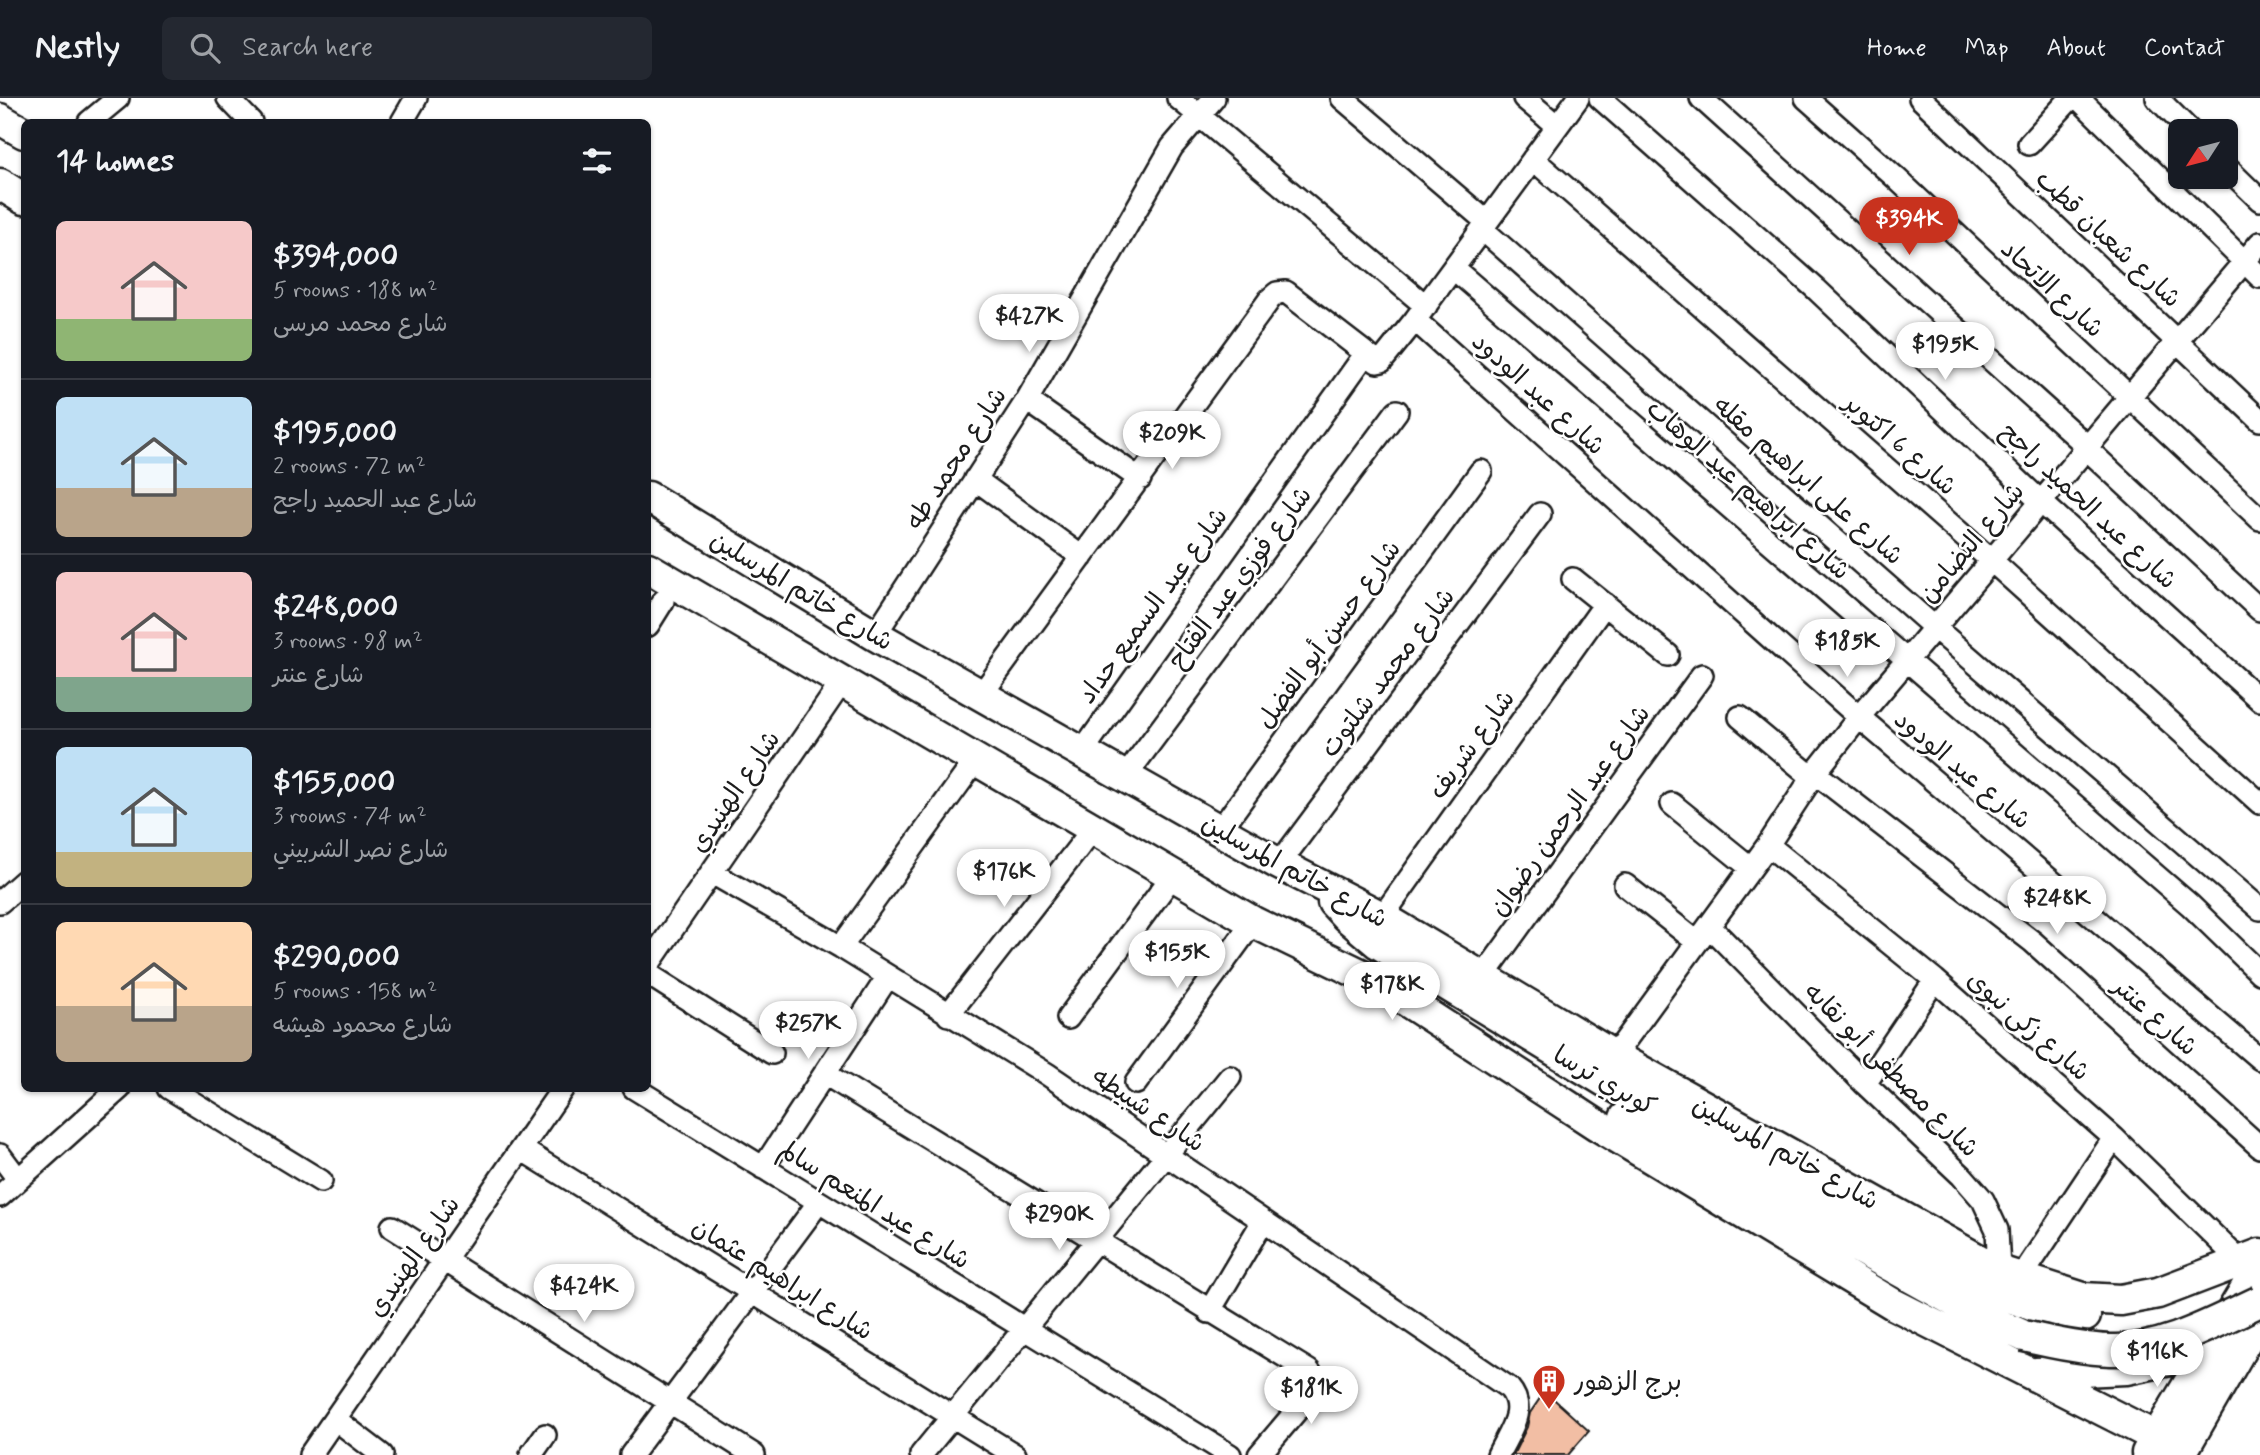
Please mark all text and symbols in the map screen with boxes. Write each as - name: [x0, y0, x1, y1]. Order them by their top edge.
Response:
- search box: [162, 17, 652, 80]
- text: Nestly: [35, 26, 120, 70]
- icon: search: [186, 29, 224, 67]
- text: Search here: [242, 31, 373, 65]
- text: Home: [1867, 33, 1927, 64]
- text: Map: [1965, 33, 2009, 64]
- text: About: [2047, 33, 2106, 64]
- text: Contact: [2144, 33, 2225, 64]
- north arrow: [2168, 119, 2238, 189]
- map controls: [2168, 119, 2238, 189]
- text: 14 homes: [56, 142, 174, 181]
- icon: filters: [578, 142, 616, 180]
- street label: شارع شعبان قطب: [2027, 163, 2188, 316]
- pin: $394K: [1860, 198, 1958, 257]
- text: $394K: [1875, 205, 1943, 235]
- street label: شارع الاتحاد: [1993, 233, 2111, 346]
- text: $394,000: [273, 237, 398, 276]
- icon: home: [112, 249, 196, 333]
- text: 5 rooms · 188 m²: [273, 276, 437, 306]
- pin: $427K: [980, 294, 1078, 354]
- text: $427K: [995, 302, 1063, 332]
- text: شارع محمد مرسى: [273, 310, 448, 340]
- pin: $195K: [1896, 322, 1994, 382]
- street label: شارع عبد الودود: [1464, 325, 1612, 464]
- text: $195K: [1912, 330, 1978, 360]
- street label: شارع محمد طه: [898, 381, 1016, 537]
- street label: شارع 6 اكتوبر: [1835, 386, 1963, 504]
- street label: شارع على ابراهيم مقله: [1705, 389, 1910, 574]
- street label: شارع ابراهيم عبد الوهاب: [1638, 393, 1857, 589]
- pin: $209K: [1123, 412, 1221, 471]
- text: $195,000: [273, 413, 397, 452]
- street label: شارع عبد الحميد راجح: [1992, 415, 2184, 598]
- text: $209K: [1139, 419, 1205, 449]
- icon: home: [112, 425, 196, 509]
- text: 2 rooms · 72 m²: [273, 452, 426, 482]
- street label: شارع التضامن: [1912, 476, 2033, 611]
- street label: شارع فوزي عبد الفتاح: [1161, 480, 1320, 676]
- text: شارع عبد الحميد راجح: [273, 486, 477, 516]
- street label: شارع عبد السميع حداد: [1071, 501, 1236, 711]
- street label: شارع خاتم المرسلين: [703, 524, 899, 661]
- street label: شارع حسن أبو الفضل: [1250, 534, 1410, 736]
- street label: شارع محمد شلتوت: [1314, 581, 1464, 765]
- text: $248,000: [273, 588, 398, 627]
- icon: home: [112, 600, 196, 684]
- pin: $185K: [1798, 620, 1896, 679]
- text: 3 rooms · 98 m²: [273, 627, 423, 657]
- text: $185K: [1814, 627, 1880, 657]
- text: شارع عنتر: [273, 661, 364, 691]
- street label: شارع شريف: [1421, 684, 1524, 807]
- street label: شارع عبد الرحمن رضوان: [1482, 699, 1659, 924]
- street label: شارع عبد الودود: [1886, 703, 2037, 838]
- street label: شارع الهنيدي: [682, 724, 789, 860]
- text: $155,000: [273, 763, 395, 802]
- icon: home: [112, 775, 196, 859]
- text: 3 rooms · 74 m²: [273, 802, 427, 832]
- street label: شارع خاتم المرسلين: [1194, 807, 1393, 938]
- text: شارع نصر الشربيني: [273, 836, 448, 866]
- pin: $176K: [955, 850, 1053, 909]
- text: $176K: [973, 857, 1035, 887]
- pin: $248K: [2008, 876, 2106, 936]
- text: $248K: [2023, 884, 2091, 914]
- pin: $155K: [1128, 930, 1226, 990]
- text: $290,000: [273, 938, 400, 977]
- text: $155K: [1144, 938, 1210, 968]
- icon: home: [112, 950, 196, 1034]
- pin: $178K: [1343, 962, 1441, 1022]
- street label: شارع زكى نبوى: [1959, 964, 2097, 1089]
- street label: شارع عنتر: [2104, 969, 2204, 1064]
- text: $178K: [1360, 970, 1424, 1000]
- street label: شارع مصطفى أبو نقابه: [1795, 975, 1986, 1166]
- text: 5 rooms · 158 m²: [273, 977, 437, 1007]
- pin: $257K: [759, 1002, 857, 1061]
- text: $257K: [775, 1009, 841, 1039]
- text: شارع محمود هيشه: [273, 1011, 452, 1041]
- street label: كوبري ترسا: [1546, 1039, 1662, 1125]
- street label: شارع شبيطه: [1085, 1060, 1211, 1161]
- street label: شارع خاتم المرسلين: [1685, 1089, 1884, 1220]
- street label: شارع عبد المنعم سالم: [771, 1133, 976, 1279]
- street label: شارع الهنيدي: [360, 1190, 469, 1324]
- pin: $290K: [1010, 1192, 1108, 1252]
- text: $290K: [1025, 1200, 1093, 1230]
- street label: شارع ابراهيم عثمان: [684, 1210, 879, 1350]
- pin: $424K: [535, 1264, 633, 1324]
- text: $424K: [550, 1272, 618, 1302]
- pin: $116K: [2108, 1330, 2206, 1389]
- text: $116K: [2127, 1337, 2187, 1367]
- building icon: برج الزهور: [1530, 1362, 1568, 1411]
- pin: $181K: [1262, 1366, 1360, 1426]
- place label: برج الزهور: [1573, 1366, 1682, 1400]
- text: $181K: [1280, 1374, 1342, 1404]

